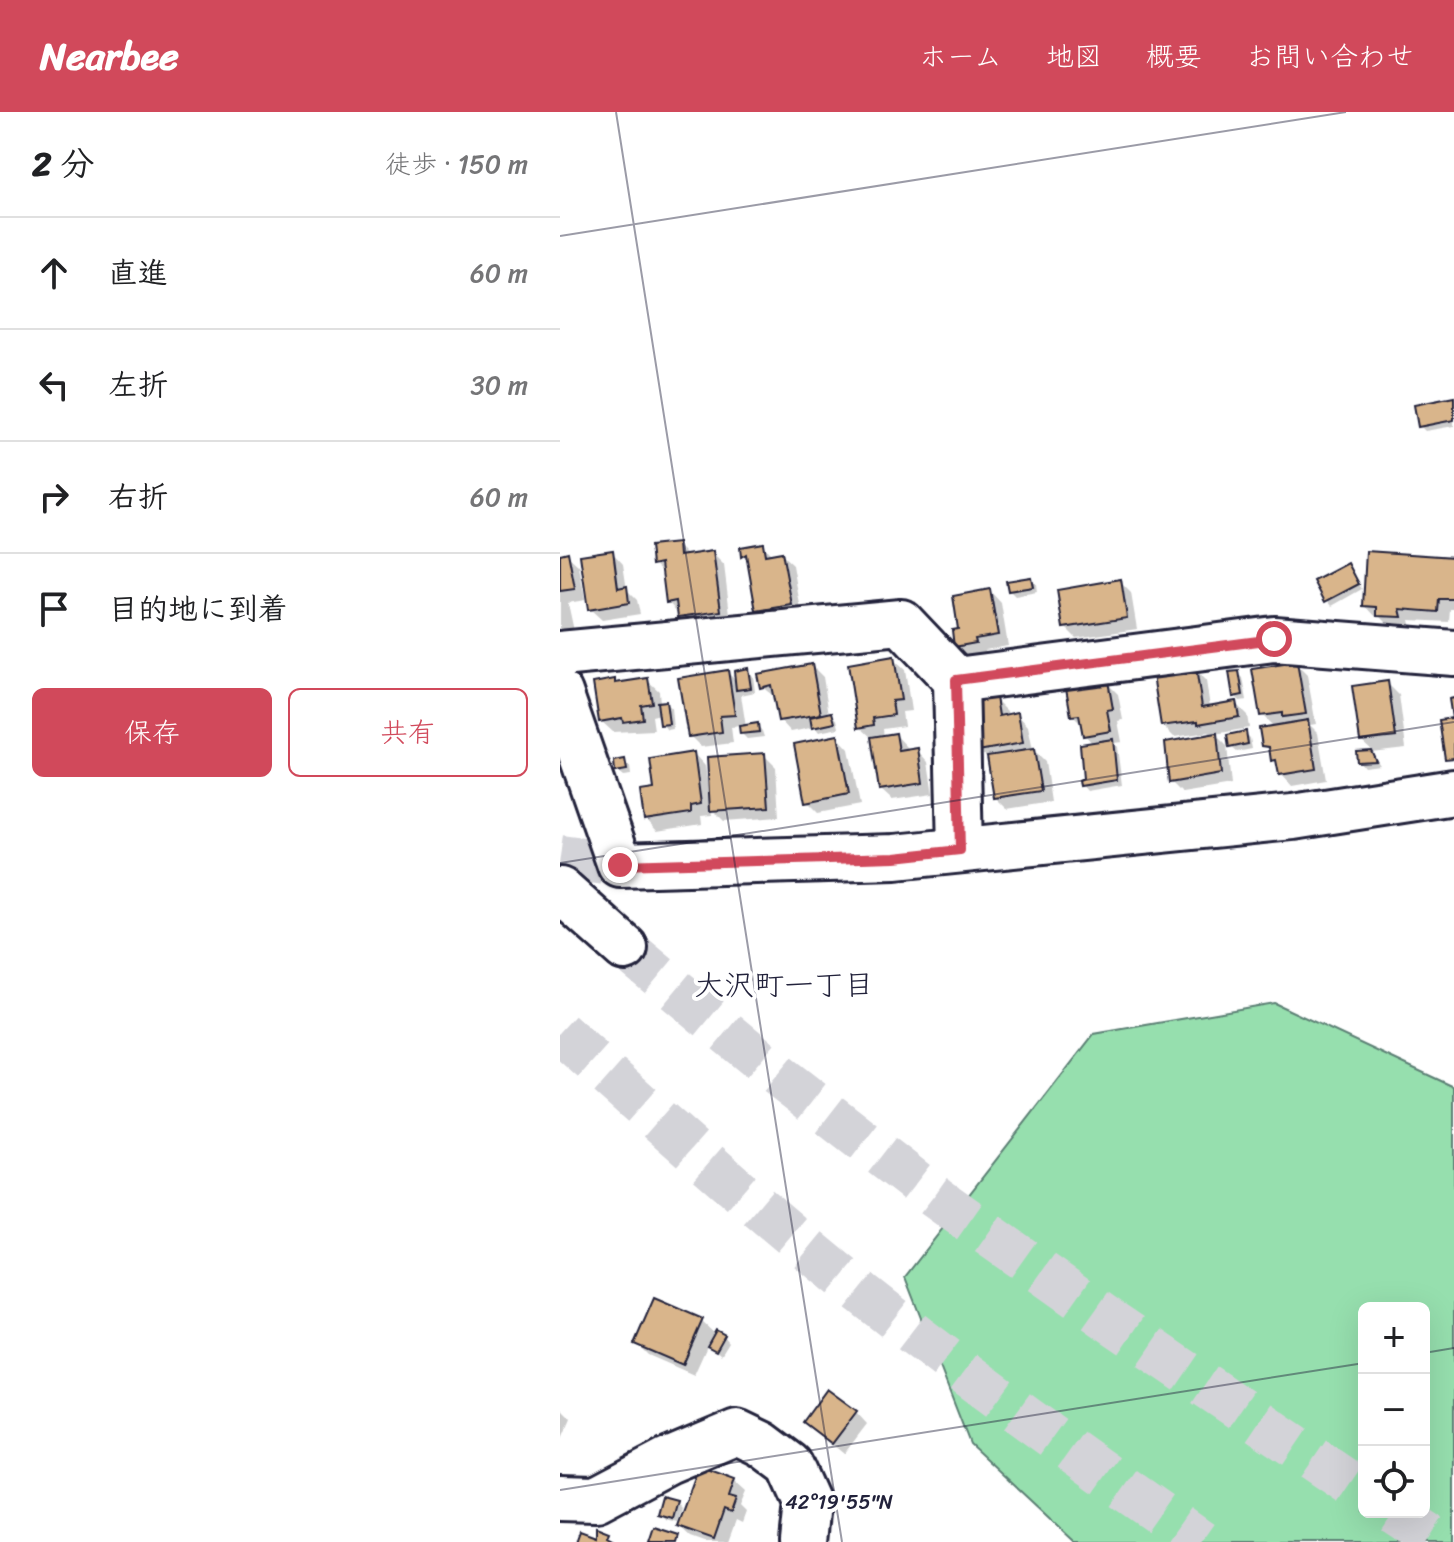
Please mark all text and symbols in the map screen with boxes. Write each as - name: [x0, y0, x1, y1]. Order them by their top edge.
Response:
- text: Nearbee: [40, 23, 179, 90]
- text: ホーム: [919, 32, 1002, 81]
- text: 地図: [1046, 32, 1102, 81]
- text: 概要: [1146, 32, 1202, 81]
- text: お問い合わせ: [1246, 32, 1414, 81]
- text: 2 分: [32, 134, 94, 194]
- text: 徒歩 · 150 m: [385, 141, 528, 187]
- text: 直進: [108, 246, 168, 300]
- text: 60 m: [470, 250, 528, 296]
- icon: ahead: [32, 251, 76, 295]
- text: 左折: [108, 358, 168, 412]
- text: 30 m: [471, 362, 528, 408]
- icon: left: [32, 363, 76, 407]
- text: 右折: [108, 470, 168, 524]
- text: 60 m: [470, 474, 528, 520]
- icon: right: [32, 475, 76, 519]
- text: 目的地に到着: [108, 582, 288, 636]
- icon: arrive: [32, 587, 76, 631]
- route start: [1256, 621, 1292, 657]
- button: 保存: [32, 688, 272, 777]
- button: 共有: [288, 688, 528, 777]
- route end: [602, 847, 638, 883]
- district label: 大沢町一丁目: [694, 958, 874, 1012]
- map controls: [1358, 1302, 1430, 1518]
- button: +: [1358, 1302, 1430, 1374]
- button: −: [1358, 1374, 1430, 1446]
- button: locate: [1358, 1446, 1430, 1518]
- text: 42°19'55"N: [785, 1485, 893, 1520]

